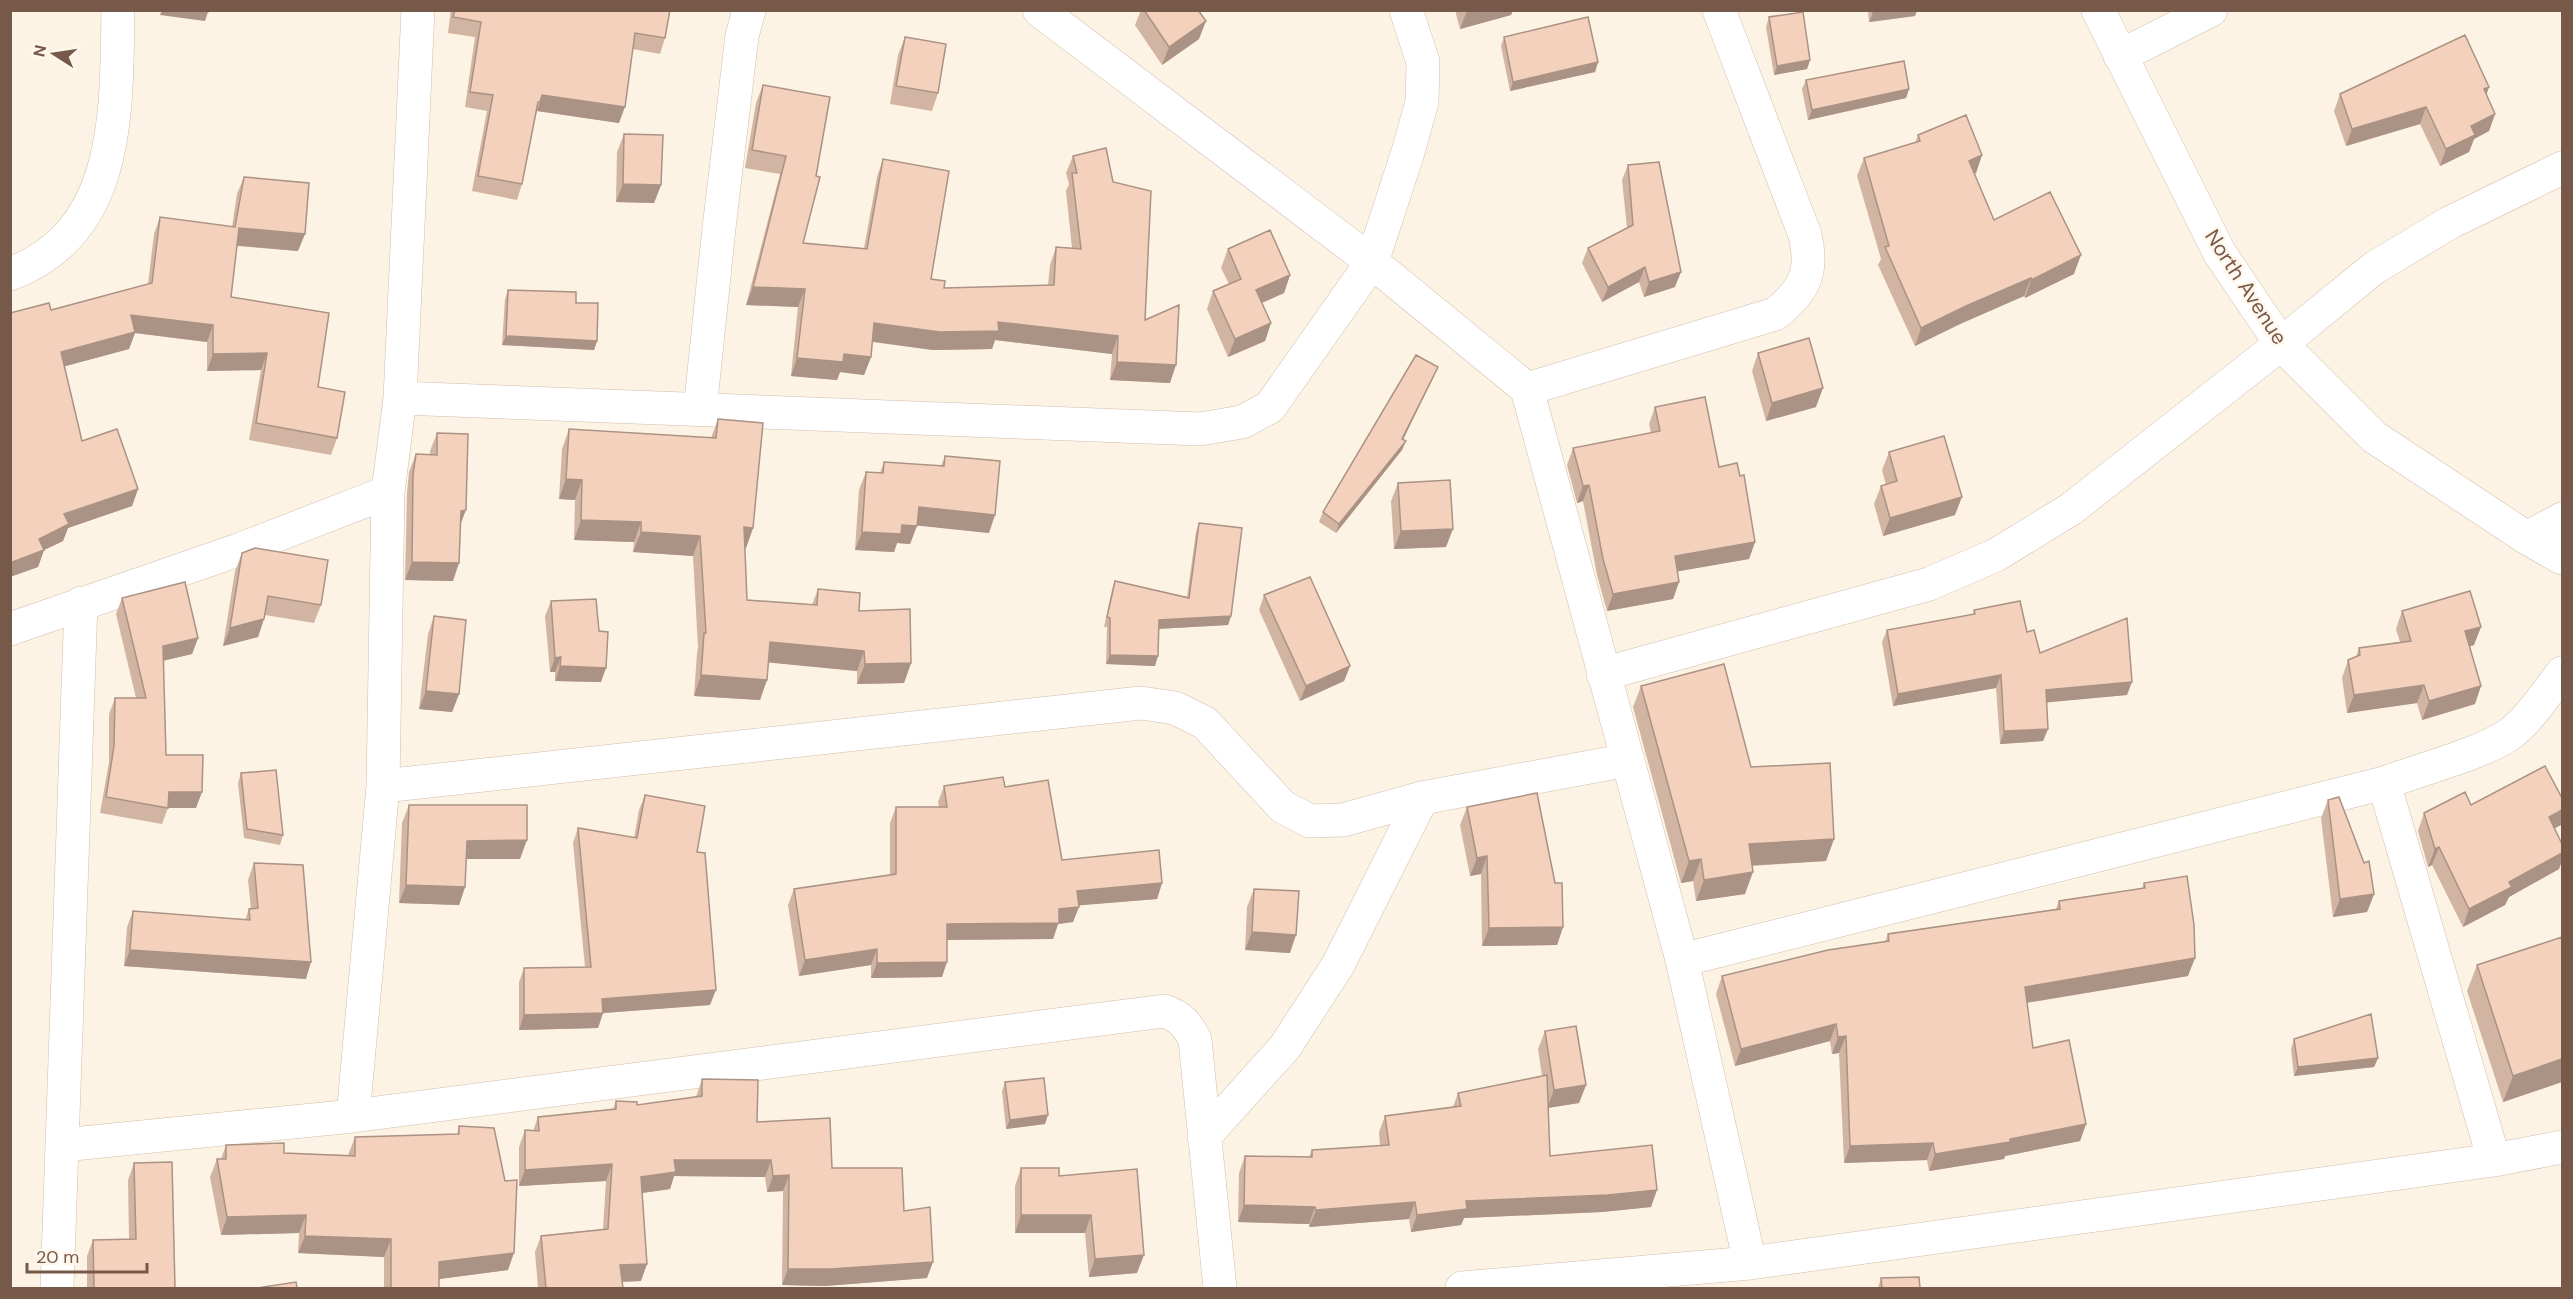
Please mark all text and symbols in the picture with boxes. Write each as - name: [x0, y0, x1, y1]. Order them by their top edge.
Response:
- north arrow: [24, 24, 84, 84]
- text: N: [28, 43, 51, 59]
- street label: North Avenue: [2198, 224, 2294, 350]
- scale bar: [27, 1236, 147, 1274]
- text: 20 m: [36, 1245, 79, 1269]

